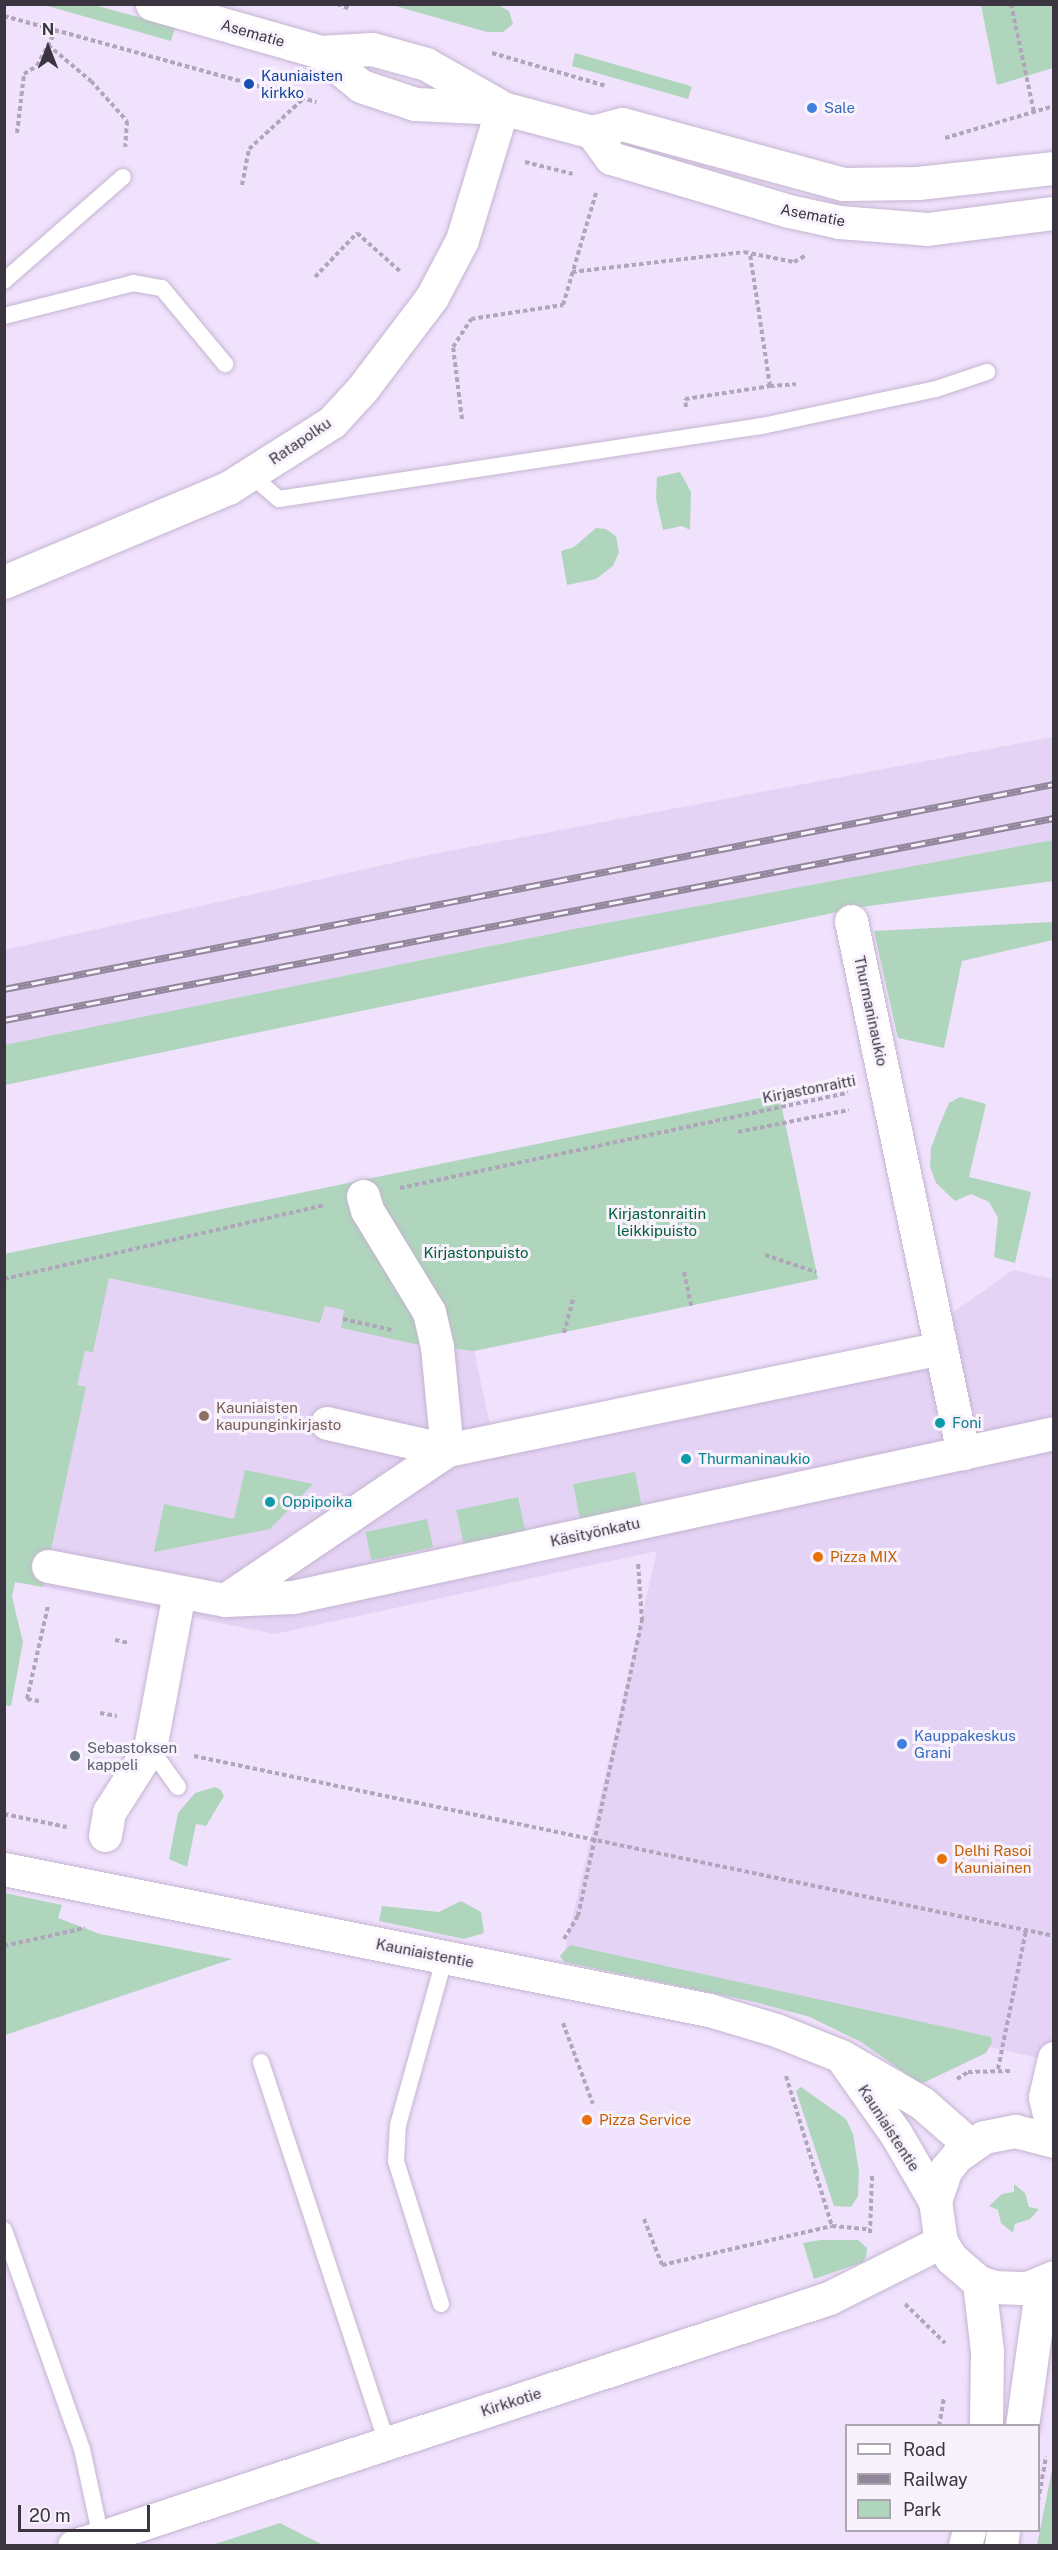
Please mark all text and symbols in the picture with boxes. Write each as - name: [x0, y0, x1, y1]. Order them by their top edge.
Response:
- street label: Asematie: [219, 15, 287, 51]
- north arrow: [18, 18, 78, 78]
- text: N: [42, 20, 54, 39]
- place label: Kauniaisten kirkko: [261, 66, 343, 101]
- marker: Kauniaisten kirkko: [242, 77, 256, 91]
- place label: Sale: [824, 99, 855, 117]
- marker: Sale: [805, 101, 819, 115]
- street label: Asematie: [779, 200, 847, 230]
- street label: Ratapolku: [266, 414, 334, 468]
- street label: Thurmaninaukio: [851, 954, 891, 1068]
- street label: Kirjastonraitti: [761, 1071, 857, 1107]
- park label: Kirjastonraitin leikkipuisto: [608, 1204, 706, 1239]
- park label: Kirjastonpuisto: [423, 1244, 529, 1262]
- place label: Kauniaisten kaupunginkirjasto: [216, 1398, 341, 1433]
- marker: Kauniaisten kaupunginkirjasto: [197, 1409, 211, 1423]
- place label: Foni: [952, 1414, 982, 1432]
- marker: Foni: [933, 1416, 947, 1430]
- place label: Thurmaninaukio: [698, 1450, 810, 1468]
- marker: Thurmaninaukio: [679, 1452, 693, 1466]
- place label: Oppipoika: [282, 1493, 352, 1511]
- marker: Oppipoika: [263, 1495, 277, 1509]
- street label: Käsityönkatu: [549, 1514, 641, 1550]
- place label: Pizza MIX: [830, 1548, 898, 1566]
- marker: Pizza MIX: [811, 1550, 825, 1564]
- place label: Kauppakeskus Grani: [914, 1726, 1016, 1761]
- marker: Kauppakeskus Grani: [895, 1737, 909, 1751]
- place label: Sebastoksen kappeli: [87, 1738, 177, 1773]
- marker: Sebastoksen kappeli: [68, 1749, 82, 1763]
- place label: Delhi Rasoi Kauniainen: [954, 1841, 1031, 1876]
- marker: Delhi Rasoi Kauniainen: [935, 1852, 949, 1866]
- street label: Kauniaistentie: [374, 1935, 476, 1971]
- street label: Kauniaistentie: [854, 2081, 924, 2175]
- place label: Pizza Service: [599, 2111, 691, 2129]
- marker: Pizza Service: [580, 2113, 594, 2127]
- street label: Kirkkotie: [478, 2384, 544, 2420]
- legend: [845, 2424, 1040, 2532]
- text: Road: [903, 2439, 946, 2460]
- text: Railway: [903, 2469, 968, 2490]
- scale bar: [21, 2493, 153, 2531]
- text: Park: [903, 2499, 941, 2520]
- text: 20 m: [29, 2505, 71, 2526]

